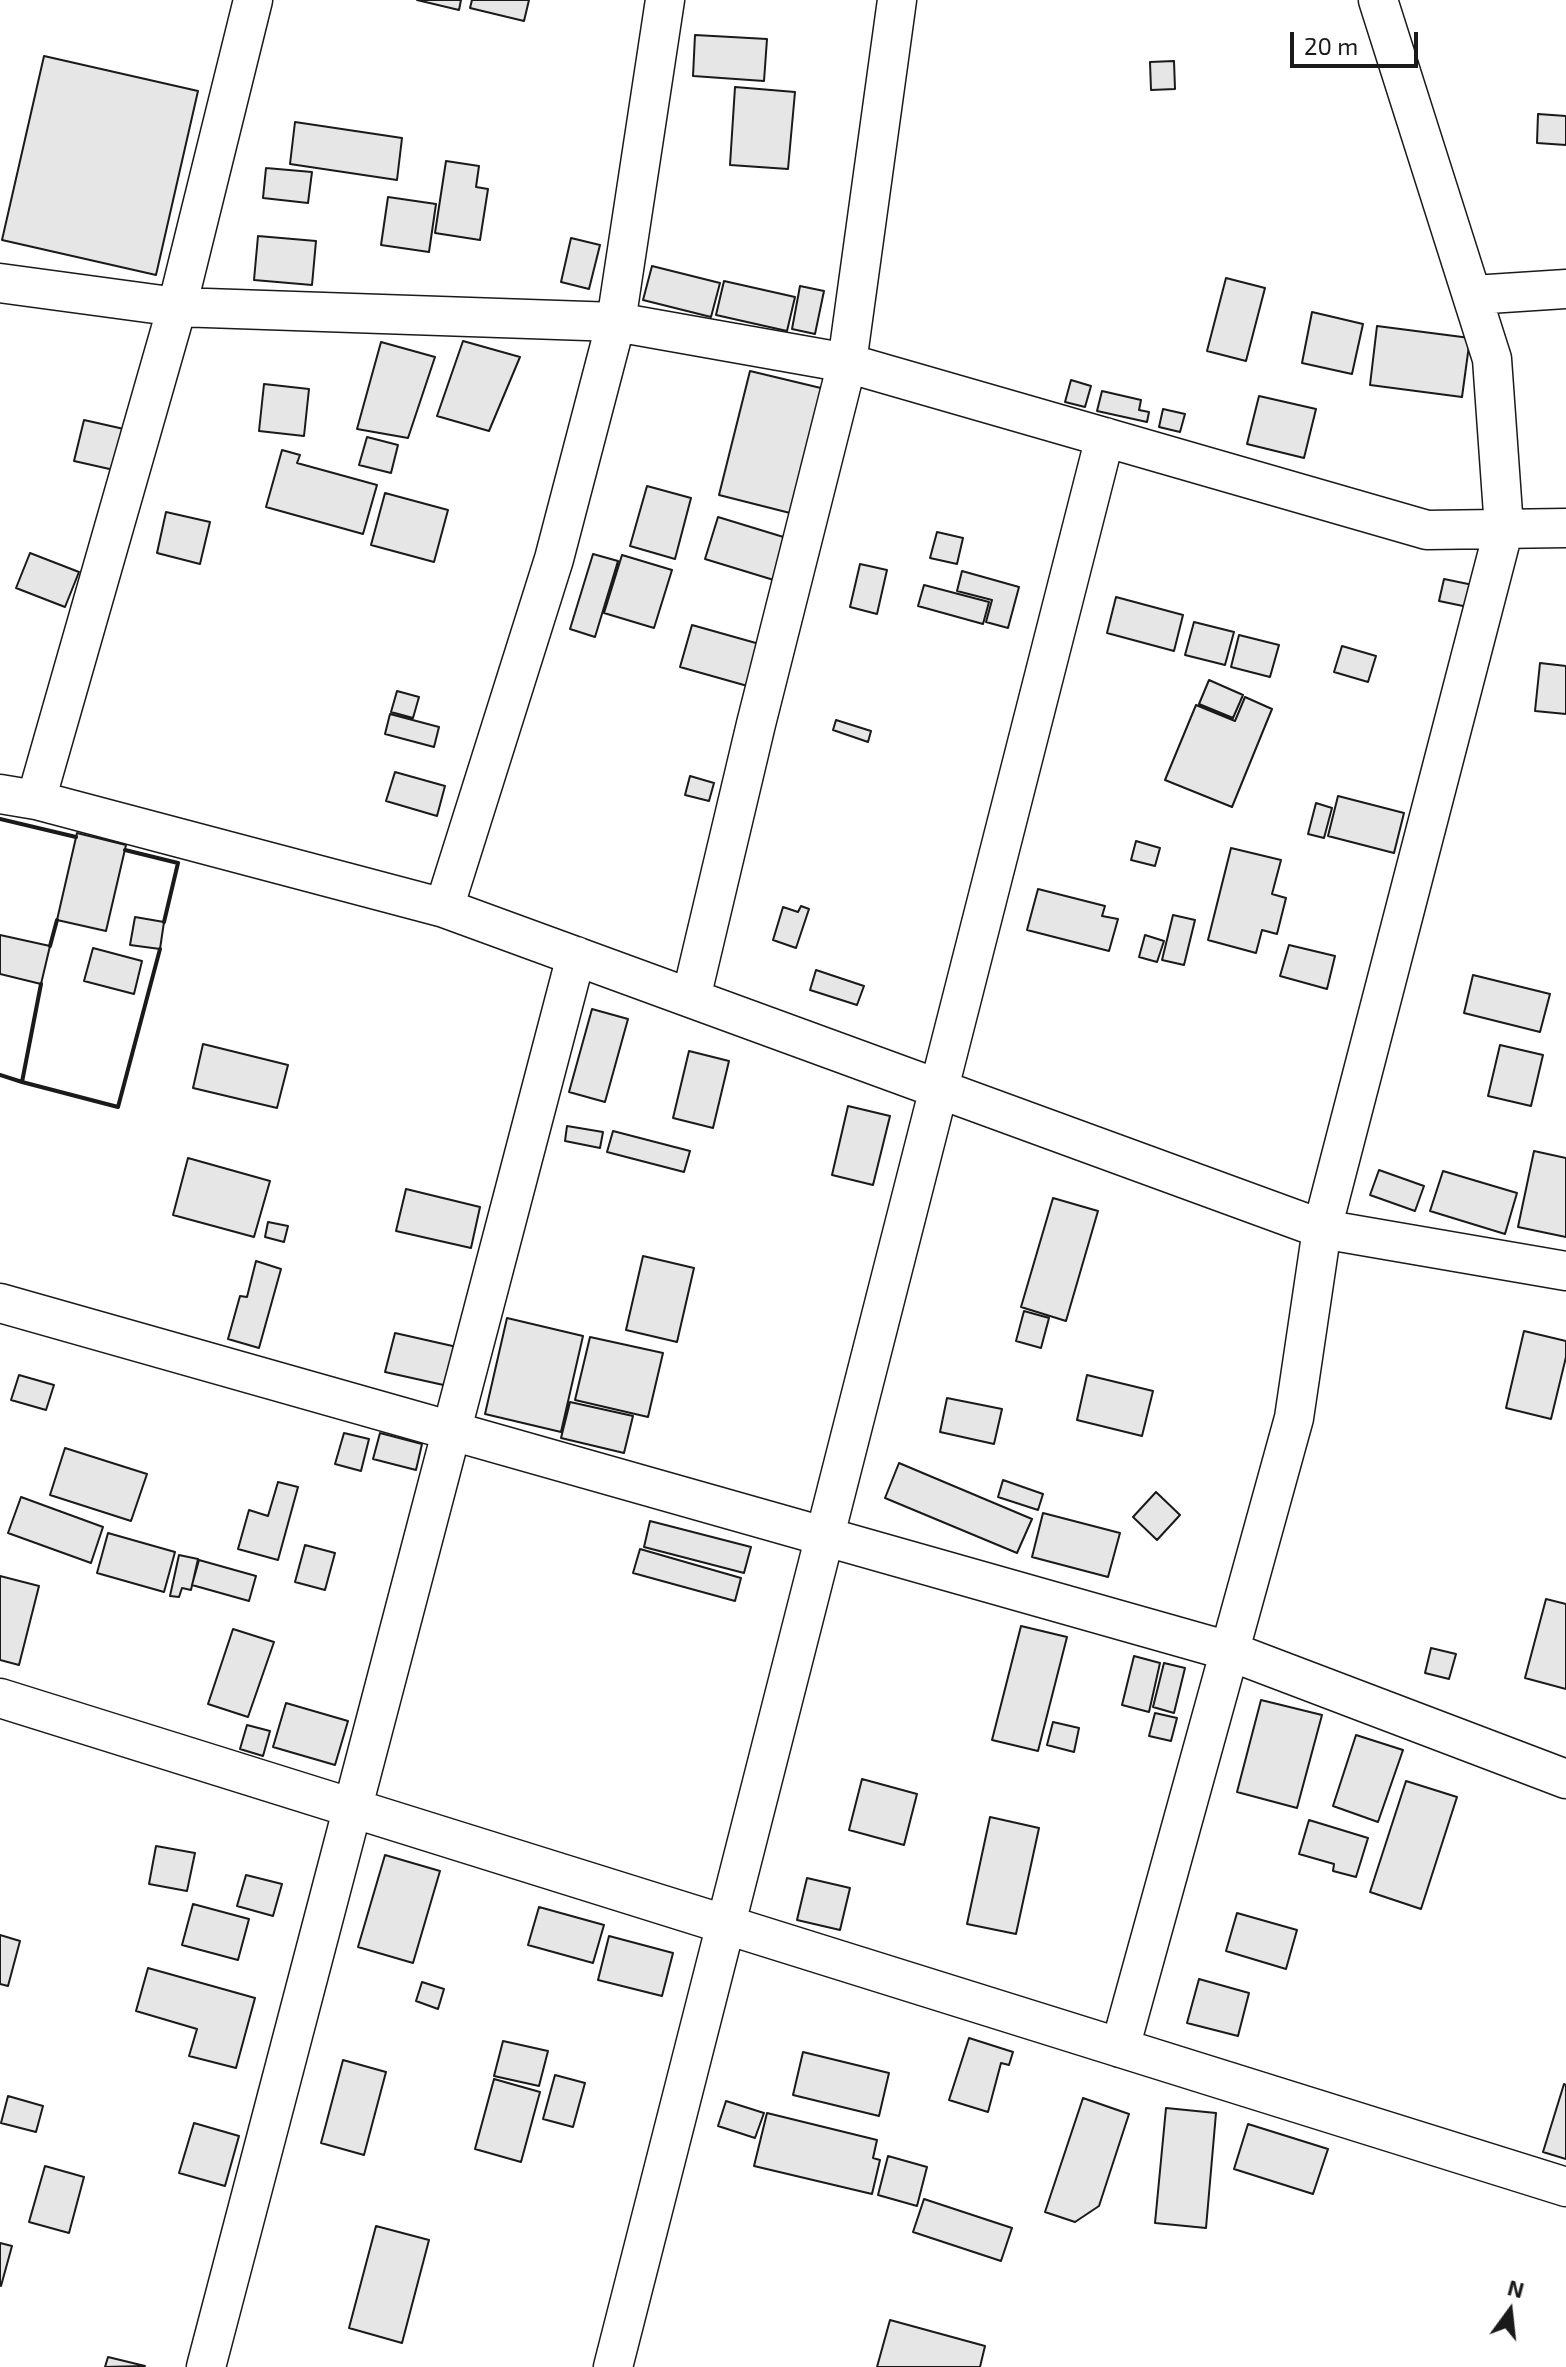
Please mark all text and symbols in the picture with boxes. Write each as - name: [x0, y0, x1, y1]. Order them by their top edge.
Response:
- scale bar: [1294, 16, 1422, 66]
- text: 20 m: [1304, 31, 1358, 60]
- north arrow: [1470, 2271, 1550, 2351]
- text: N: [1505, 2273, 1527, 2302]

